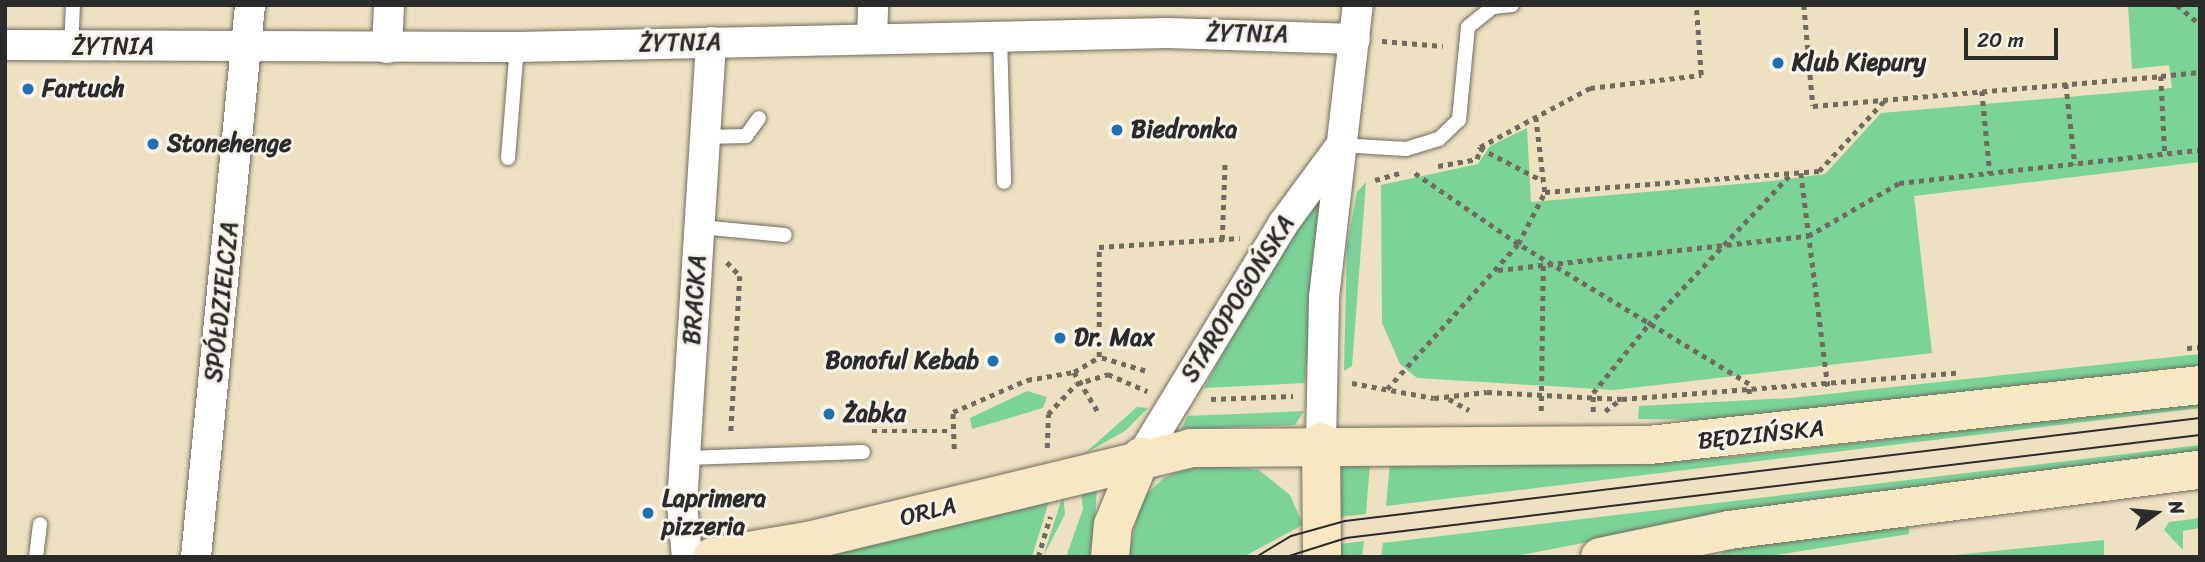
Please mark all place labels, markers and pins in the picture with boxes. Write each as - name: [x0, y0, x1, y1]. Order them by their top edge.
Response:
- place label: Klub Kiepury: [1792, 49, 1927, 77]
- marker: Klub Kiepury: [1770, 55, 1786, 71]
- place label: Fartuch: [42, 75, 125, 103]
- marker: Fartuch: [20, 81, 36, 97]
- place label: Biedronka: [1131, 116, 1237, 144]
- marker: Biedronka: [1109, 122, 1125, 138]
- place label: Stonehenge: [167, 130, 292, 158]
- marker: Stonehenge: [145, 136, 161, 152]
- place label: Dr. Max: [1074, 324, 1154, 352]
- marker: Dr. Max: [1052, 330, 1068, 346]
- place label: Bonoful Kebab: [825, 347, 979, 375]
- marker: Bonoful Kebab: [985, 353, 1001, 369]
- place label: Żabka: [843, 400, 906, 428]
- marker: Żabka: [821, 406, 837, 422]
- place label: Laprimera pizzeria: [662, 485, 766, 541]
- marker: Laprimera pizzeria: [640, 505, 656, 521]

